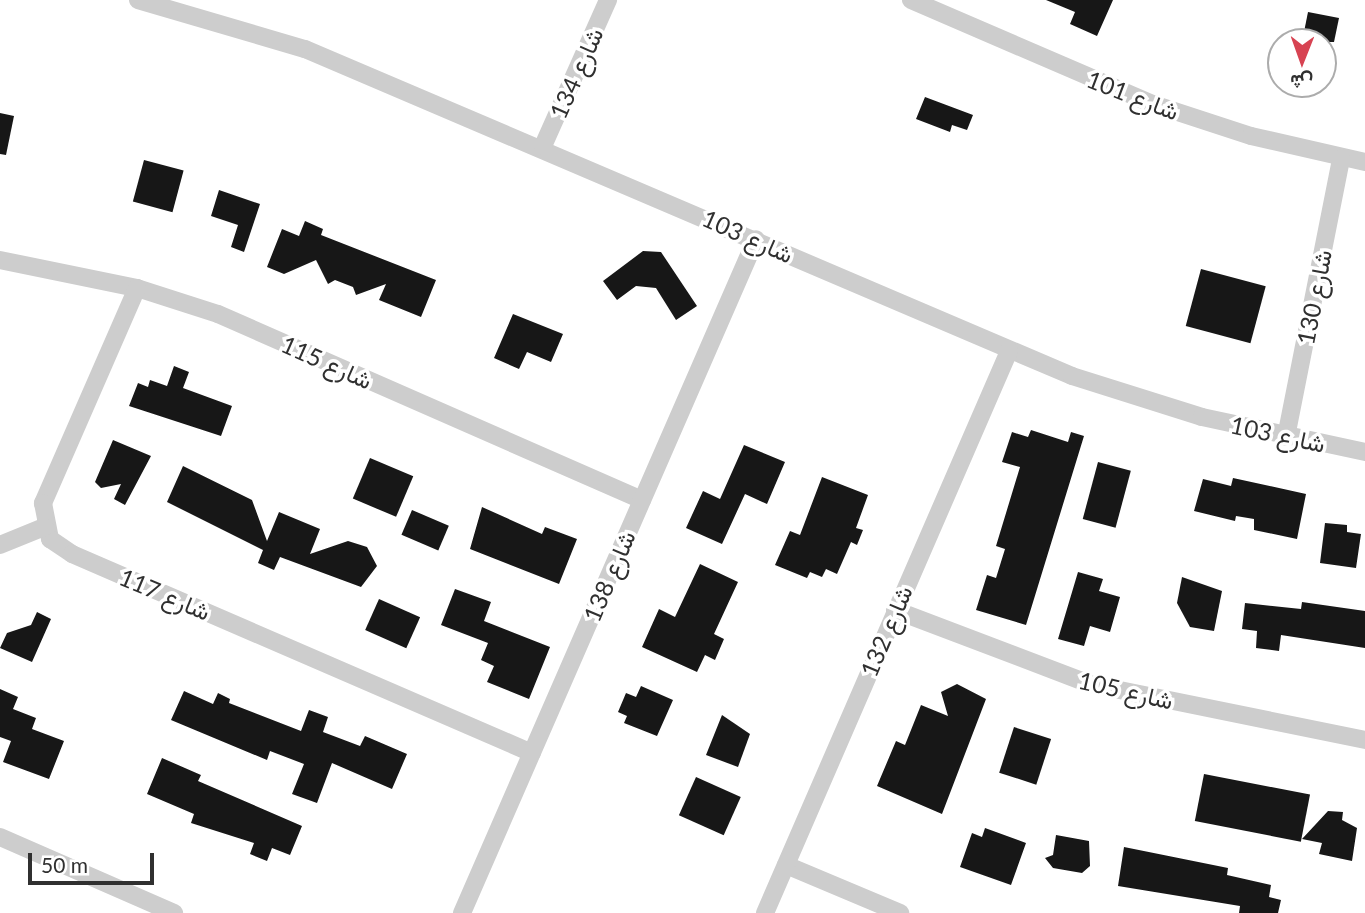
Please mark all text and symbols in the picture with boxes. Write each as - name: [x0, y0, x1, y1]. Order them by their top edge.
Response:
- street label: شارع 134: [543, 23, 609, 123]
- north arrow: [1267, 28, 1337, 98]
- street label: شارع 101: [1083, 64, 1183, 126]
- text: ش: [1290, 71, 1313, 94]
- street label: شارع 103: [698, 203, 798, 269]
- street label: شارع 130: [1291, 247, 1337, 347]
- street label: شارع 115: [277, 329, 377, 395]
- street label: شارع 103: [1228, 410, 1328, 458]
- street label: شارع 138: [577, 526, 641, 626]
- street label: شارع 117: [115, 562, 215, 626]
- street label: شارع 132: [854, 581, 918, 681]
- street label: شارع 105: [1076, 665, 1176, 715]
- scale bar: [32, 839, 158, 883]
- text: 50 m: [41, 852, 88, 877]

